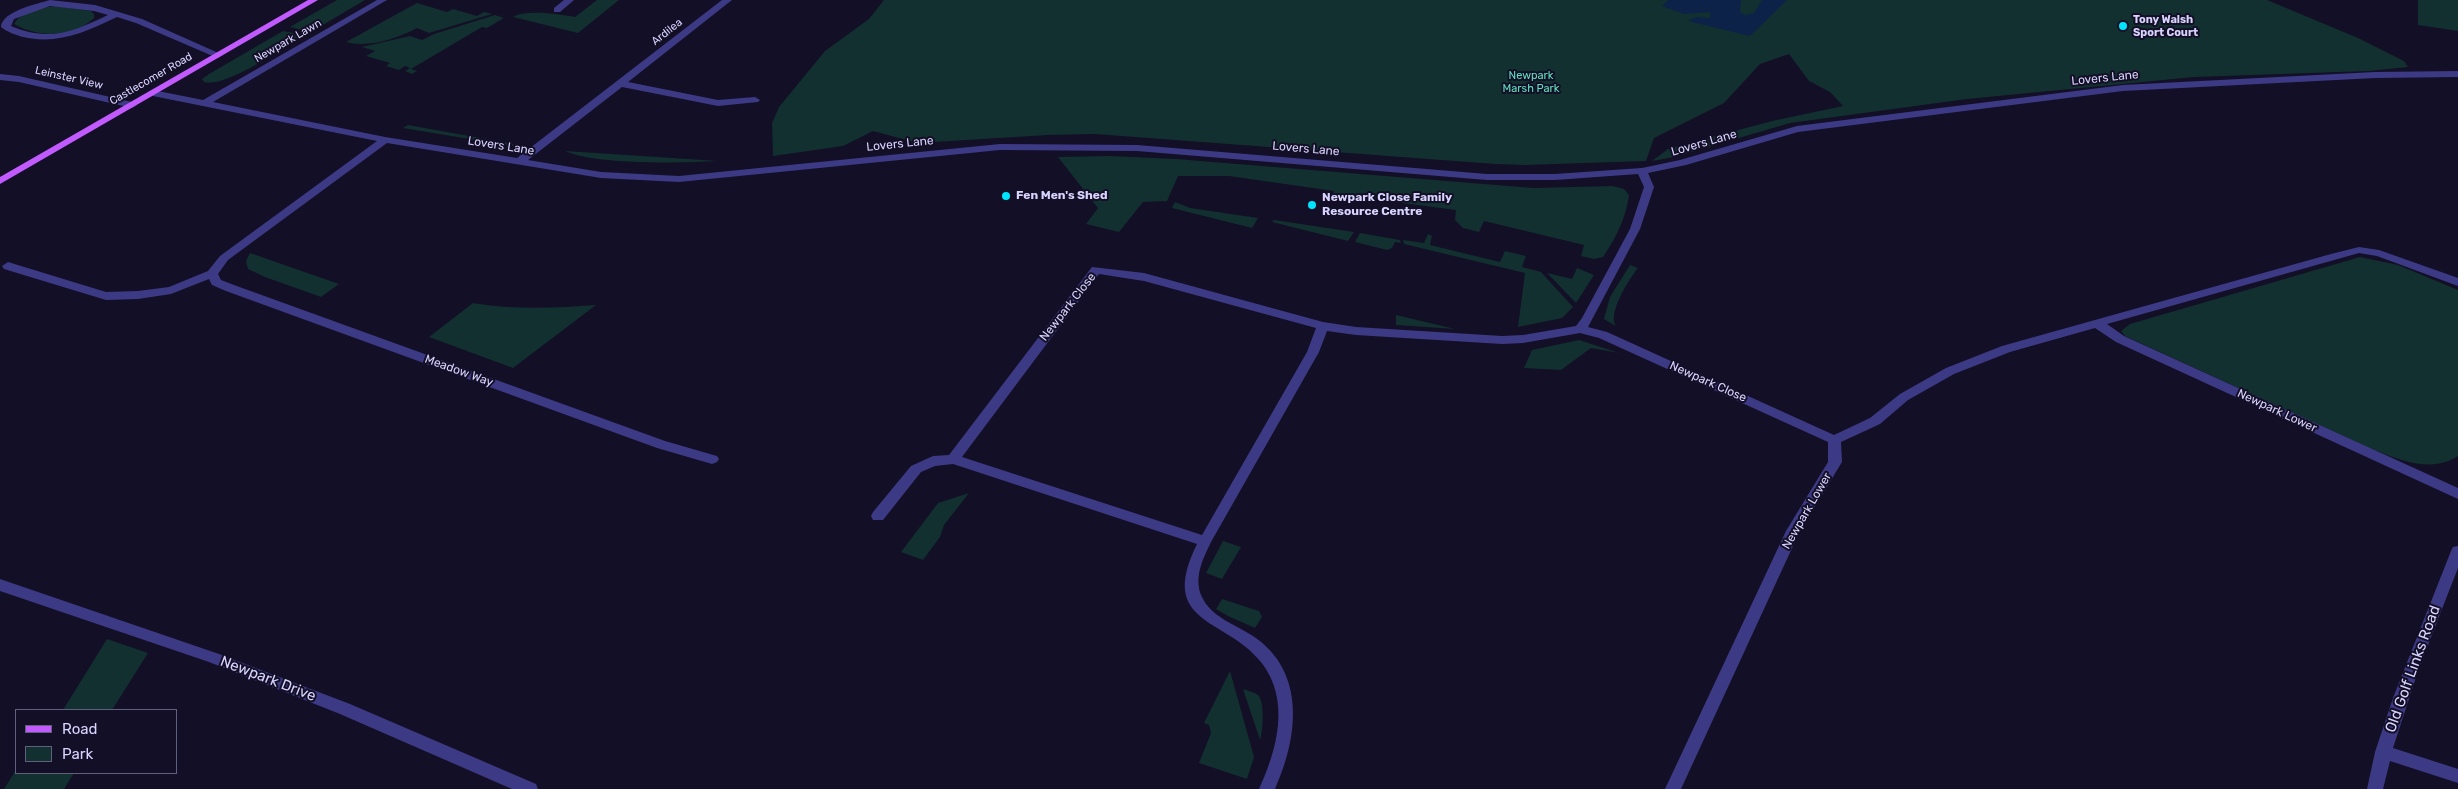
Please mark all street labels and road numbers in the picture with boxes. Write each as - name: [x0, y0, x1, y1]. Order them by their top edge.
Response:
- street label: Newpark Lawn: [252, 16, 324, 66]
- street label: Ardilea: [649, 16, 685, 48]
- street label: Castlecomer Road: [107, 50, 195, 108]
- street label: Leinster View: [34, 64, 104, 92]
- street label: Lovers Lane: [2071, 67, 2139, 89]
- street label: Lovers Lane: [1670, 127, 1738, 159]
- street label: Lovers Lane: [866, 133, 934, 155]
- street label: Lovers Lane: [467, 134, 535, 158]
- street label: Lovers Lane: [1272, 139, 1340, 159]
- street label: Newpark Close: [1037, 270, 1099, 344]
- street label: Meadow Way: [423, 352, 495, 390]
- street label: Newpark Close: [1667, 359, 1749, 405]
- street label: Newpark Lower: [2235, 386, 2319, 436]
- street label: Newpark Lower: [1779, 470, 1835, 552]
- street label: Old Golf Links Road: [2382, 603, 2444, 735]
- street label: Newpark Drive: [218, 652, 318, 706]

